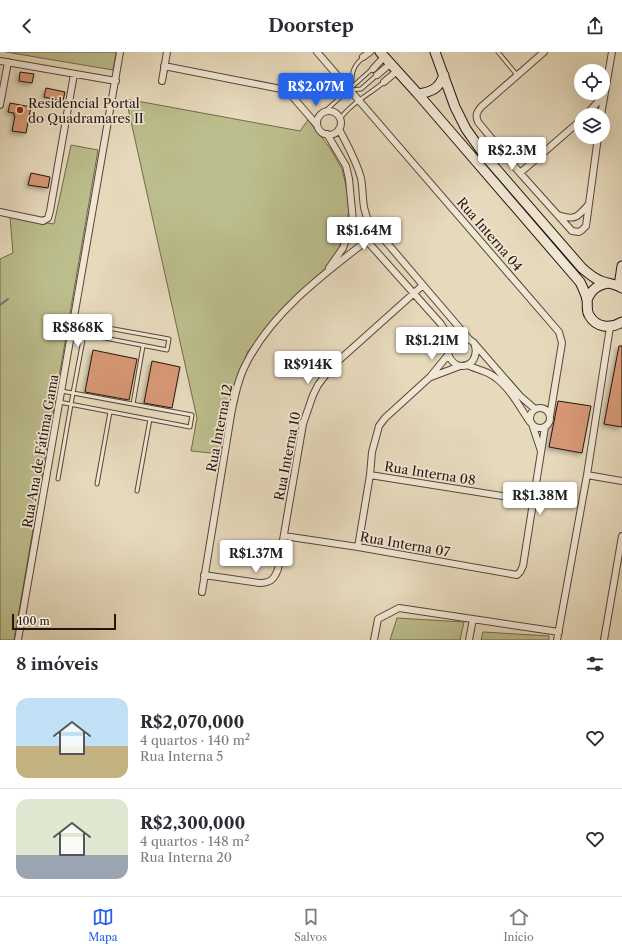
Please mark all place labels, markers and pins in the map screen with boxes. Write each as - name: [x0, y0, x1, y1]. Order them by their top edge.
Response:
- pin: R$2.07M: [279, 73, 353, 107]
- place label: Residencial Portal do Quadramares II: [28, 95, 144, 126]
- marker: Residencial Portal do Quadramares II: [15, 105, 25, 115]
- pin: R$2.3M: [479, 137, 545, 171]
- pin: R$1.64M: [327, 217, 401, 251]
- pin: R$868K: [45, 314, 111, 348]
- pin: R$1.21M: [395, 327, 469, 361]
- pin: R$914K: [275, 351, 341, 385]
- pin: R$1.38M: [503, 482, 577, 516]
- pin: R$1.37M: [219, 540, 293, 574]

